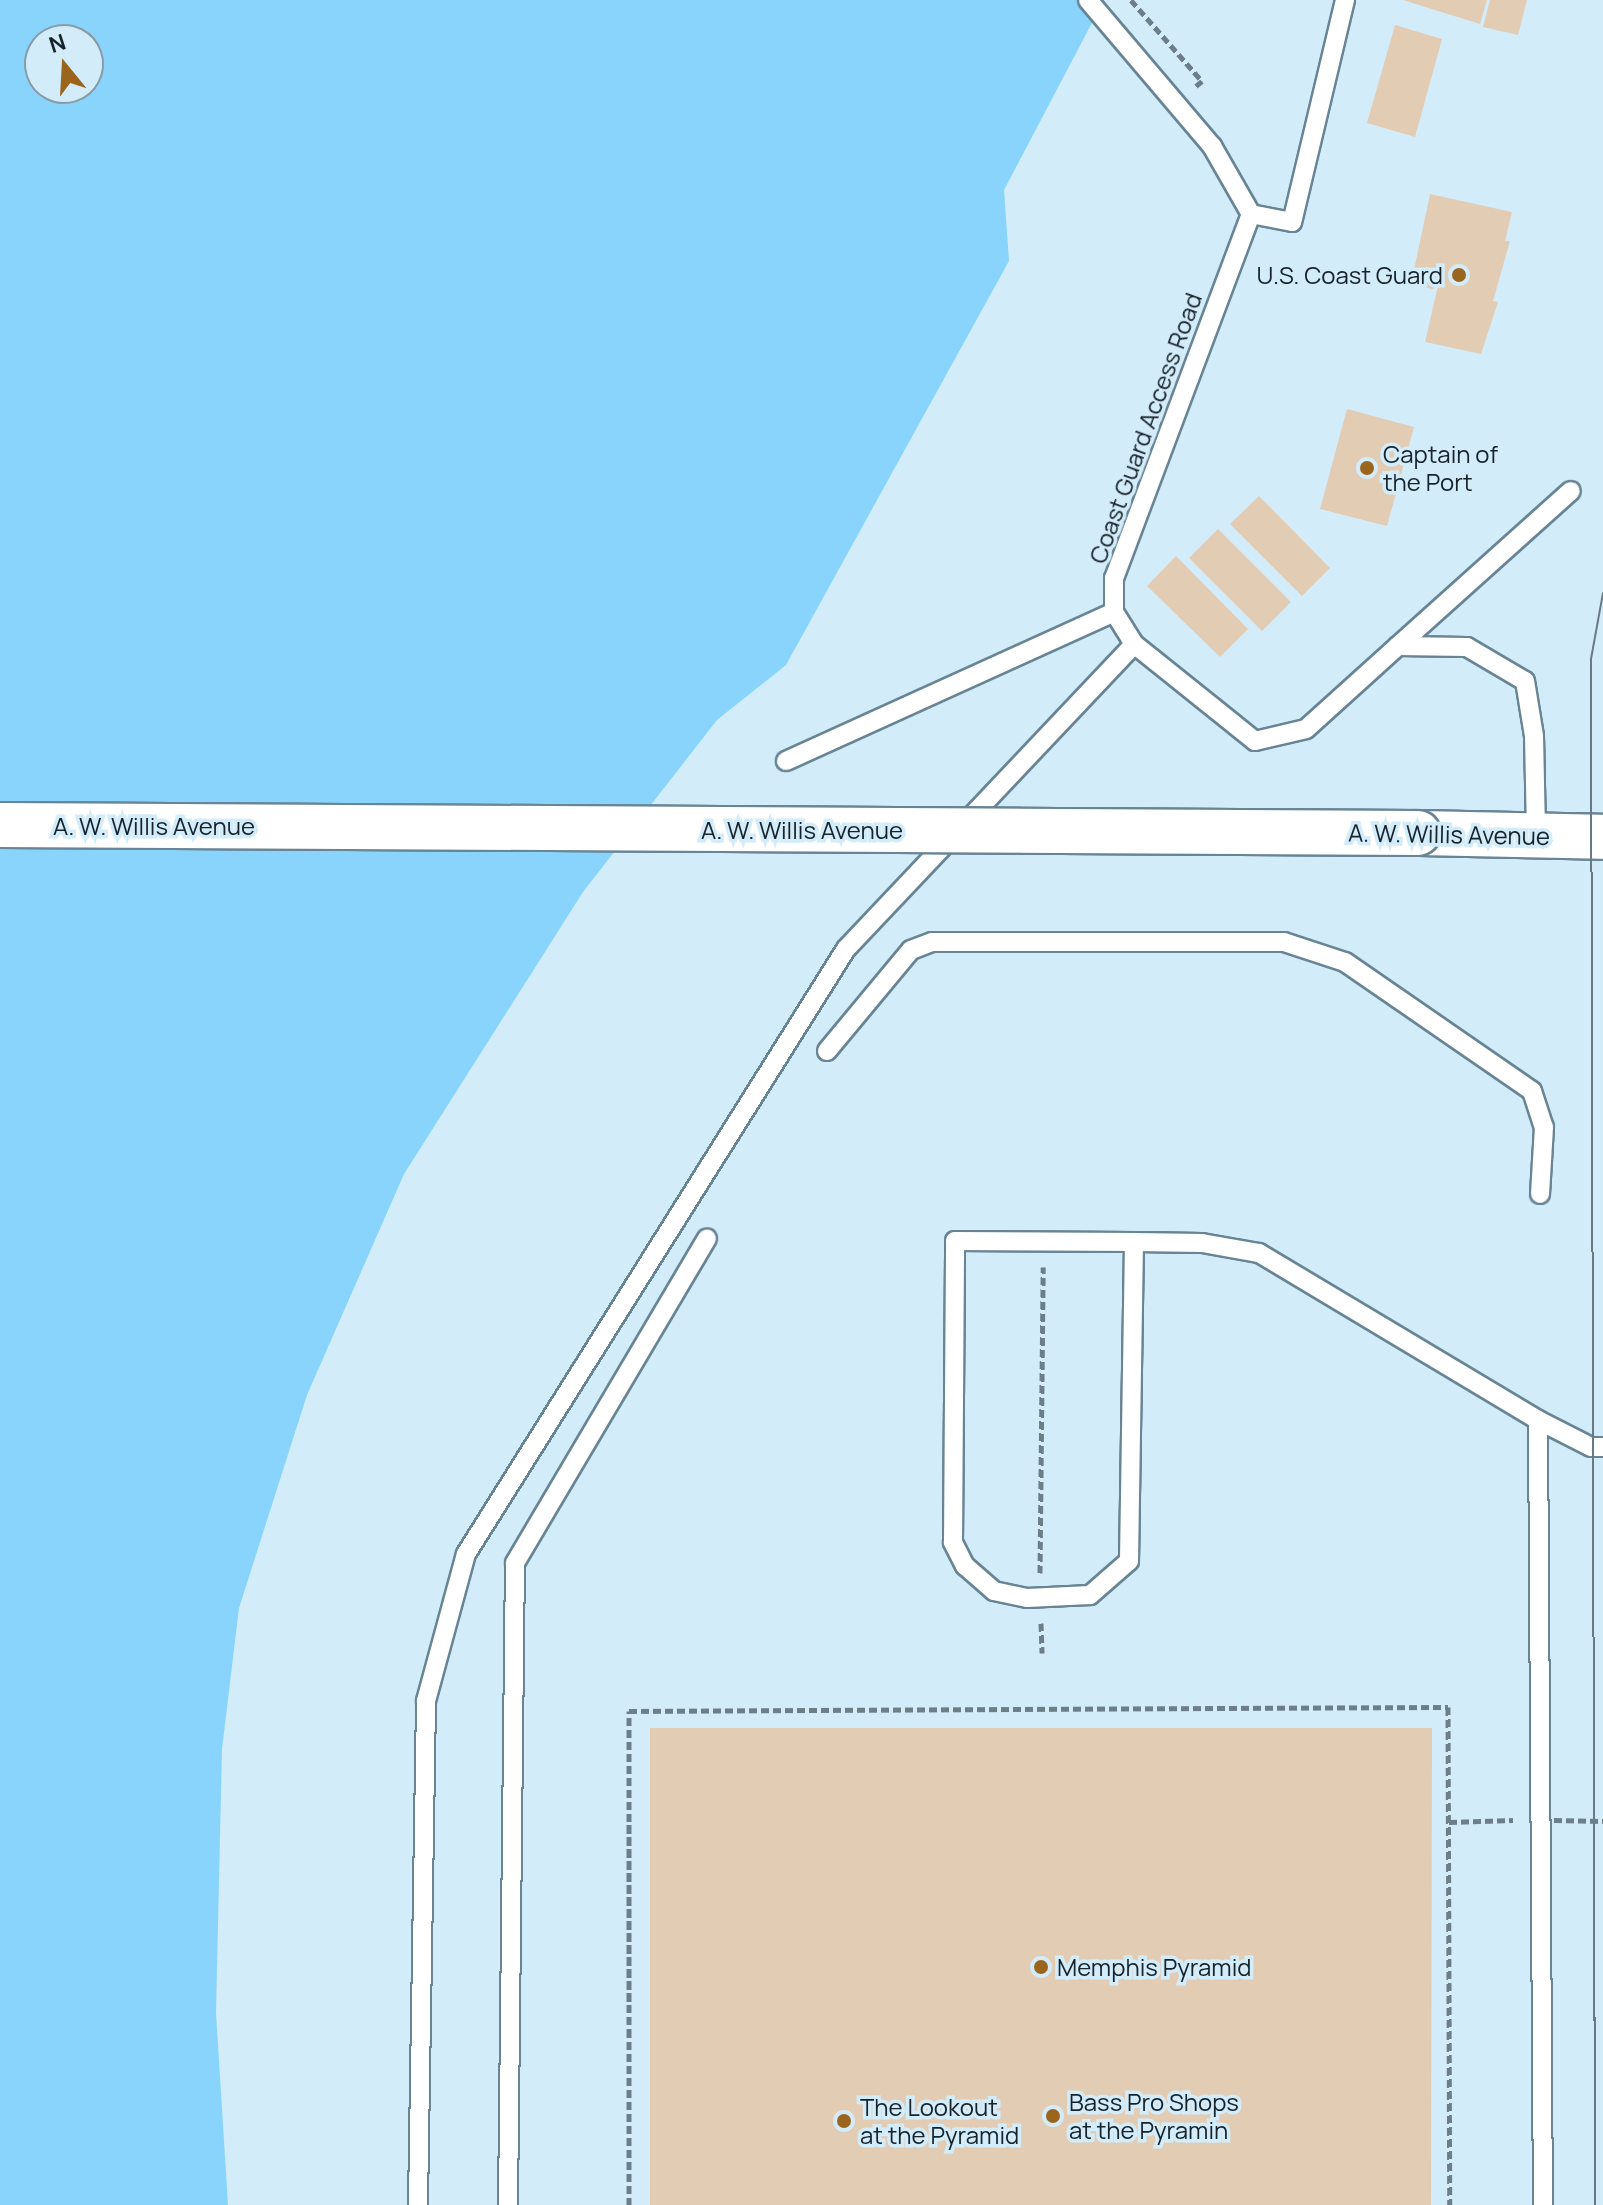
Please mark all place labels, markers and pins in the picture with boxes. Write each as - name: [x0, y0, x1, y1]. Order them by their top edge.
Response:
- place label: U.S. Coast Guard: [1257, 261, 1443, 289]
- marker: U.S. Coast Guard: [1450, 266, 1468, 284]
- place label: Captain of the Port: [1383, 440, 1498, 496]
- marker: Captain of the Port: [1358, 459, 1376, 477]
- place label: Memphis Pyramid: [1057, 1953, 1251, 1981]
- marker: Memphis Pyramid: [1032, 1958, 1050, 1976]
- place label: Bass Pro Shops at the Pyramin: [1069, 2088, 1239, 2144]
- place label: The Lookout at the Pyramid: [860, 2093, 1019, 2149]
- marker: Bass Pro Shops at the Pyramin: [1044, 2107, 1062, 2125]
- marker: The Lookout at the Pyramid: [835, 2112, 853, 2130]

